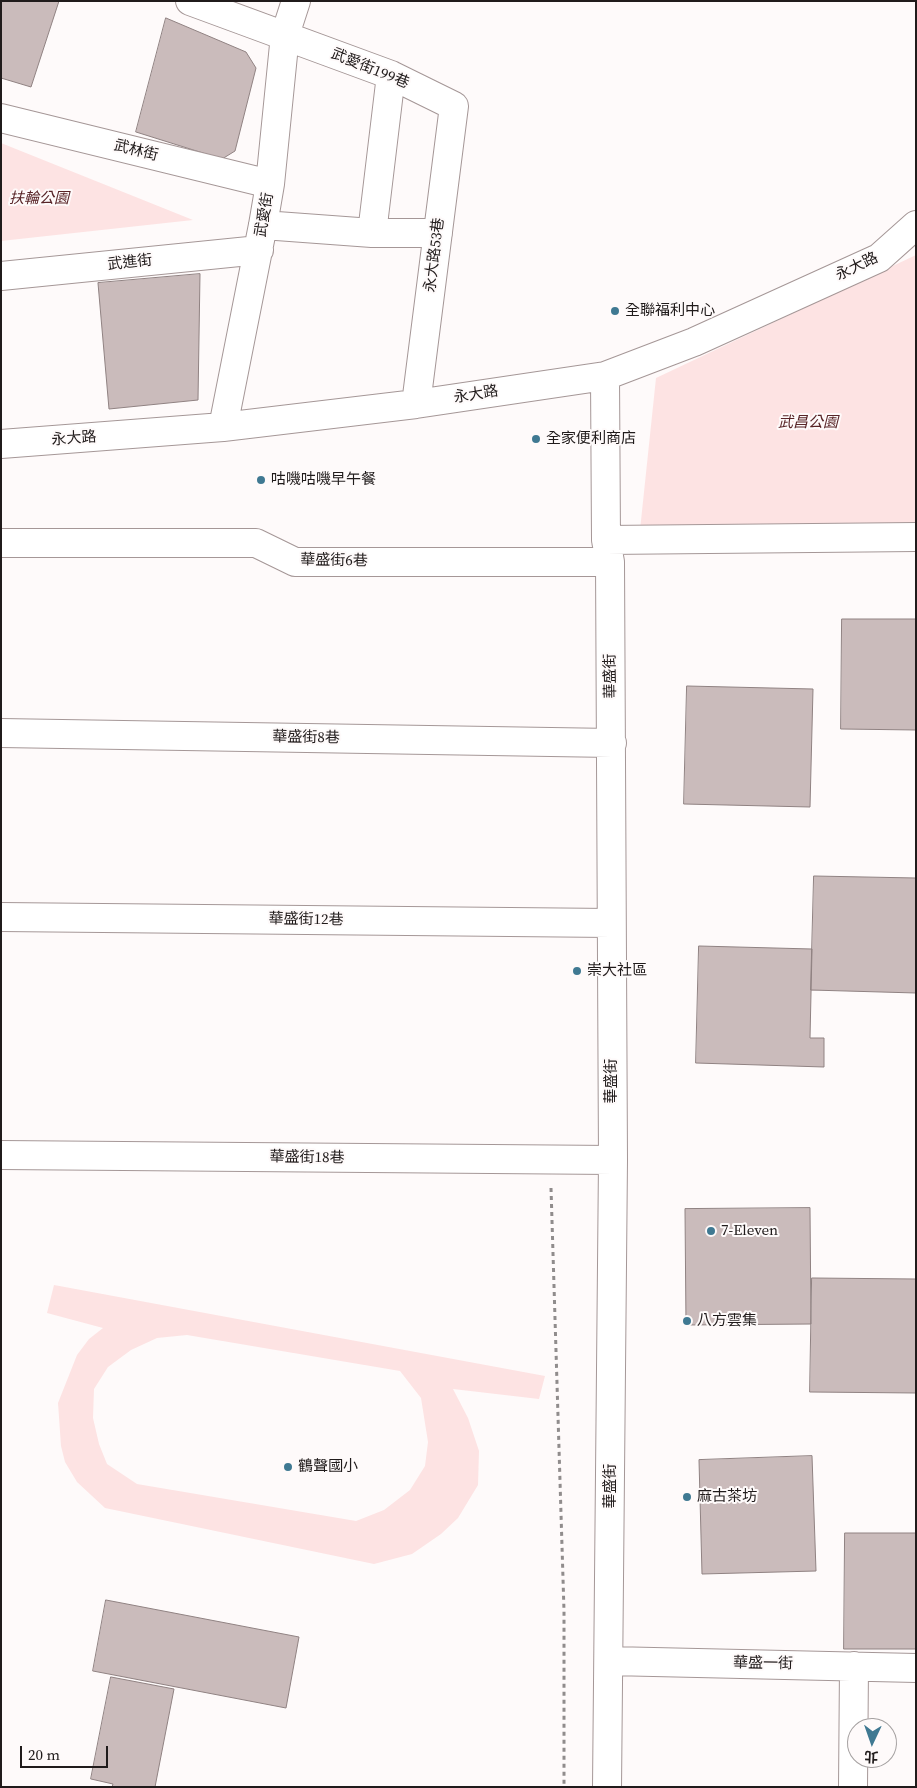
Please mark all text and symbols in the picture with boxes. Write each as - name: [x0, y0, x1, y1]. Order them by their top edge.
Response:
- street label: 武愛街199巷: [328, 45, 412, 93]
- street label: 武林街: [112, 137, 160, 165]
- park label: 扶輪公園: [9, 190, 69, 208]
- street label: 武愛街: [252, 191, 278, 239]
- street label: 永大路53巷: [421, 217, 449, 293]
- street label: 永大路: [833, 249, 881, 285]
- street label: 武進街: [107, 252, 153, 274]
- place label: 全聯福利中心: [625, 302, 715, 320]
- marker: 全聯福利中心: [609, 305, 621, 317]
- street label: 永大路: [452, 383, 500, 407]
- park label: 武昌公園: [778, 414, 838, 432]
- street label: 永大路: [51, 428, 97, 450]
- place label: 全家便利商店: [546, 430, 636, 448]
- marker: 全家便利商店: [530, 433, 542, 445]
- place label: 咕嘰咕嘰早午餐: [271, 471, 376, 489]
- marker: 咕嘰咕嘰早午餐: [255, 474, 267, 486]
- street label: 華盛街6巷: [300, 551, 368, 571]
- street label: 華盛街: [602, 653, 620, 699]
- street label: 華盛街8巷: [272, 728, 340, 748]
- street label: 華盛街12巷: [268, 910, 344, 930]
- place label: 崇大社區: [587, 962, 647, 980]
- marker: 崇大社區: [571, 965, 583, 977]
- street label: 華盛街: [603, 1059, 621, 1103]
- street label: 華盛街18巷: [269, 1148, 345, 1168]
- place label: 7-Eleven: [721, 1222, 778, 1240]
- marker: 7-Eleven: [705, 1225, 717, 1237]
- place label: 八方雲集: [697, 1312, 757, 1330]
- marker: 八方雲集: [681, 1315, 693, 1327]
- place label: 鶴聲國小: [298, 1458, 358, 1476]
- marker: 鶴聲國小: [282, 1461, 294, 1473]
- street label: 華盛街: [602, 1464, 620, 1508]
- place label: 麻古茶坊: [697, 1488, 757, 1506]
- marker: 麻古茶坊: [681, 1491, 693, 1503]
- street label: 華盛一街: [733, 1654, 793, 1674]
- north arrow: [847, 1718, 897, 1768]
- scale bar: [22, 1736, 110, 1768]
- text: 20 m: [28, 1744, 60, 1765]
- text: 北: [864, 1747, 879, 1767]

